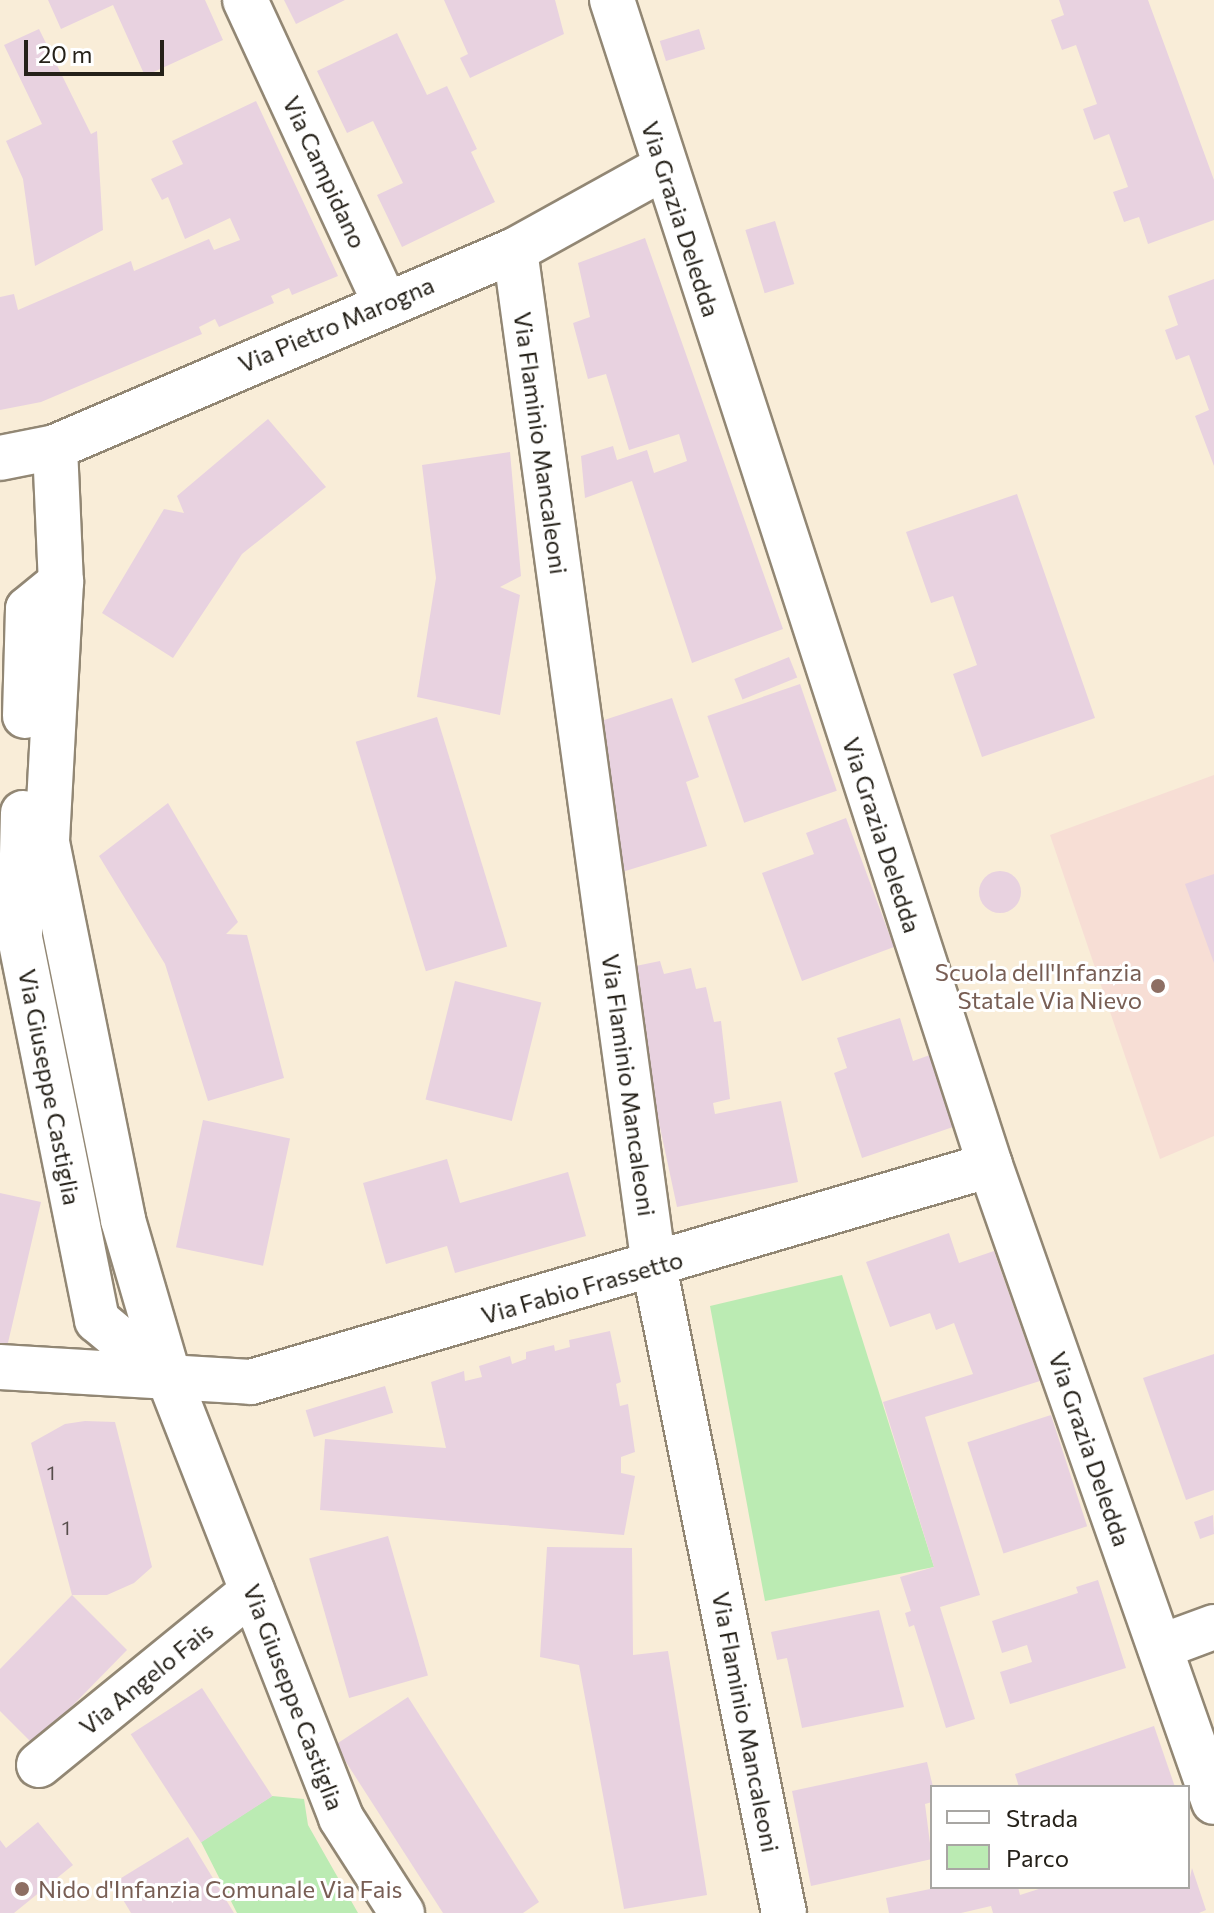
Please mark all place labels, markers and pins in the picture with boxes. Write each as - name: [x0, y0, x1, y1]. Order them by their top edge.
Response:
- place label: Scuola dell'Infanzia Statale Via Nievo: [935, 958, 1142, 1014]
- marker: Scuola dell'Infanzia Statale Via Nievo: [1149, 977, 1167, 995]
- place label: Nido d'Infanzia Comunale Via Fais: [38, 1875, 403, 1903]
- marker: Nido d'Infanzia Comunale Via Fais: [13, 1880, 31, 1898]

